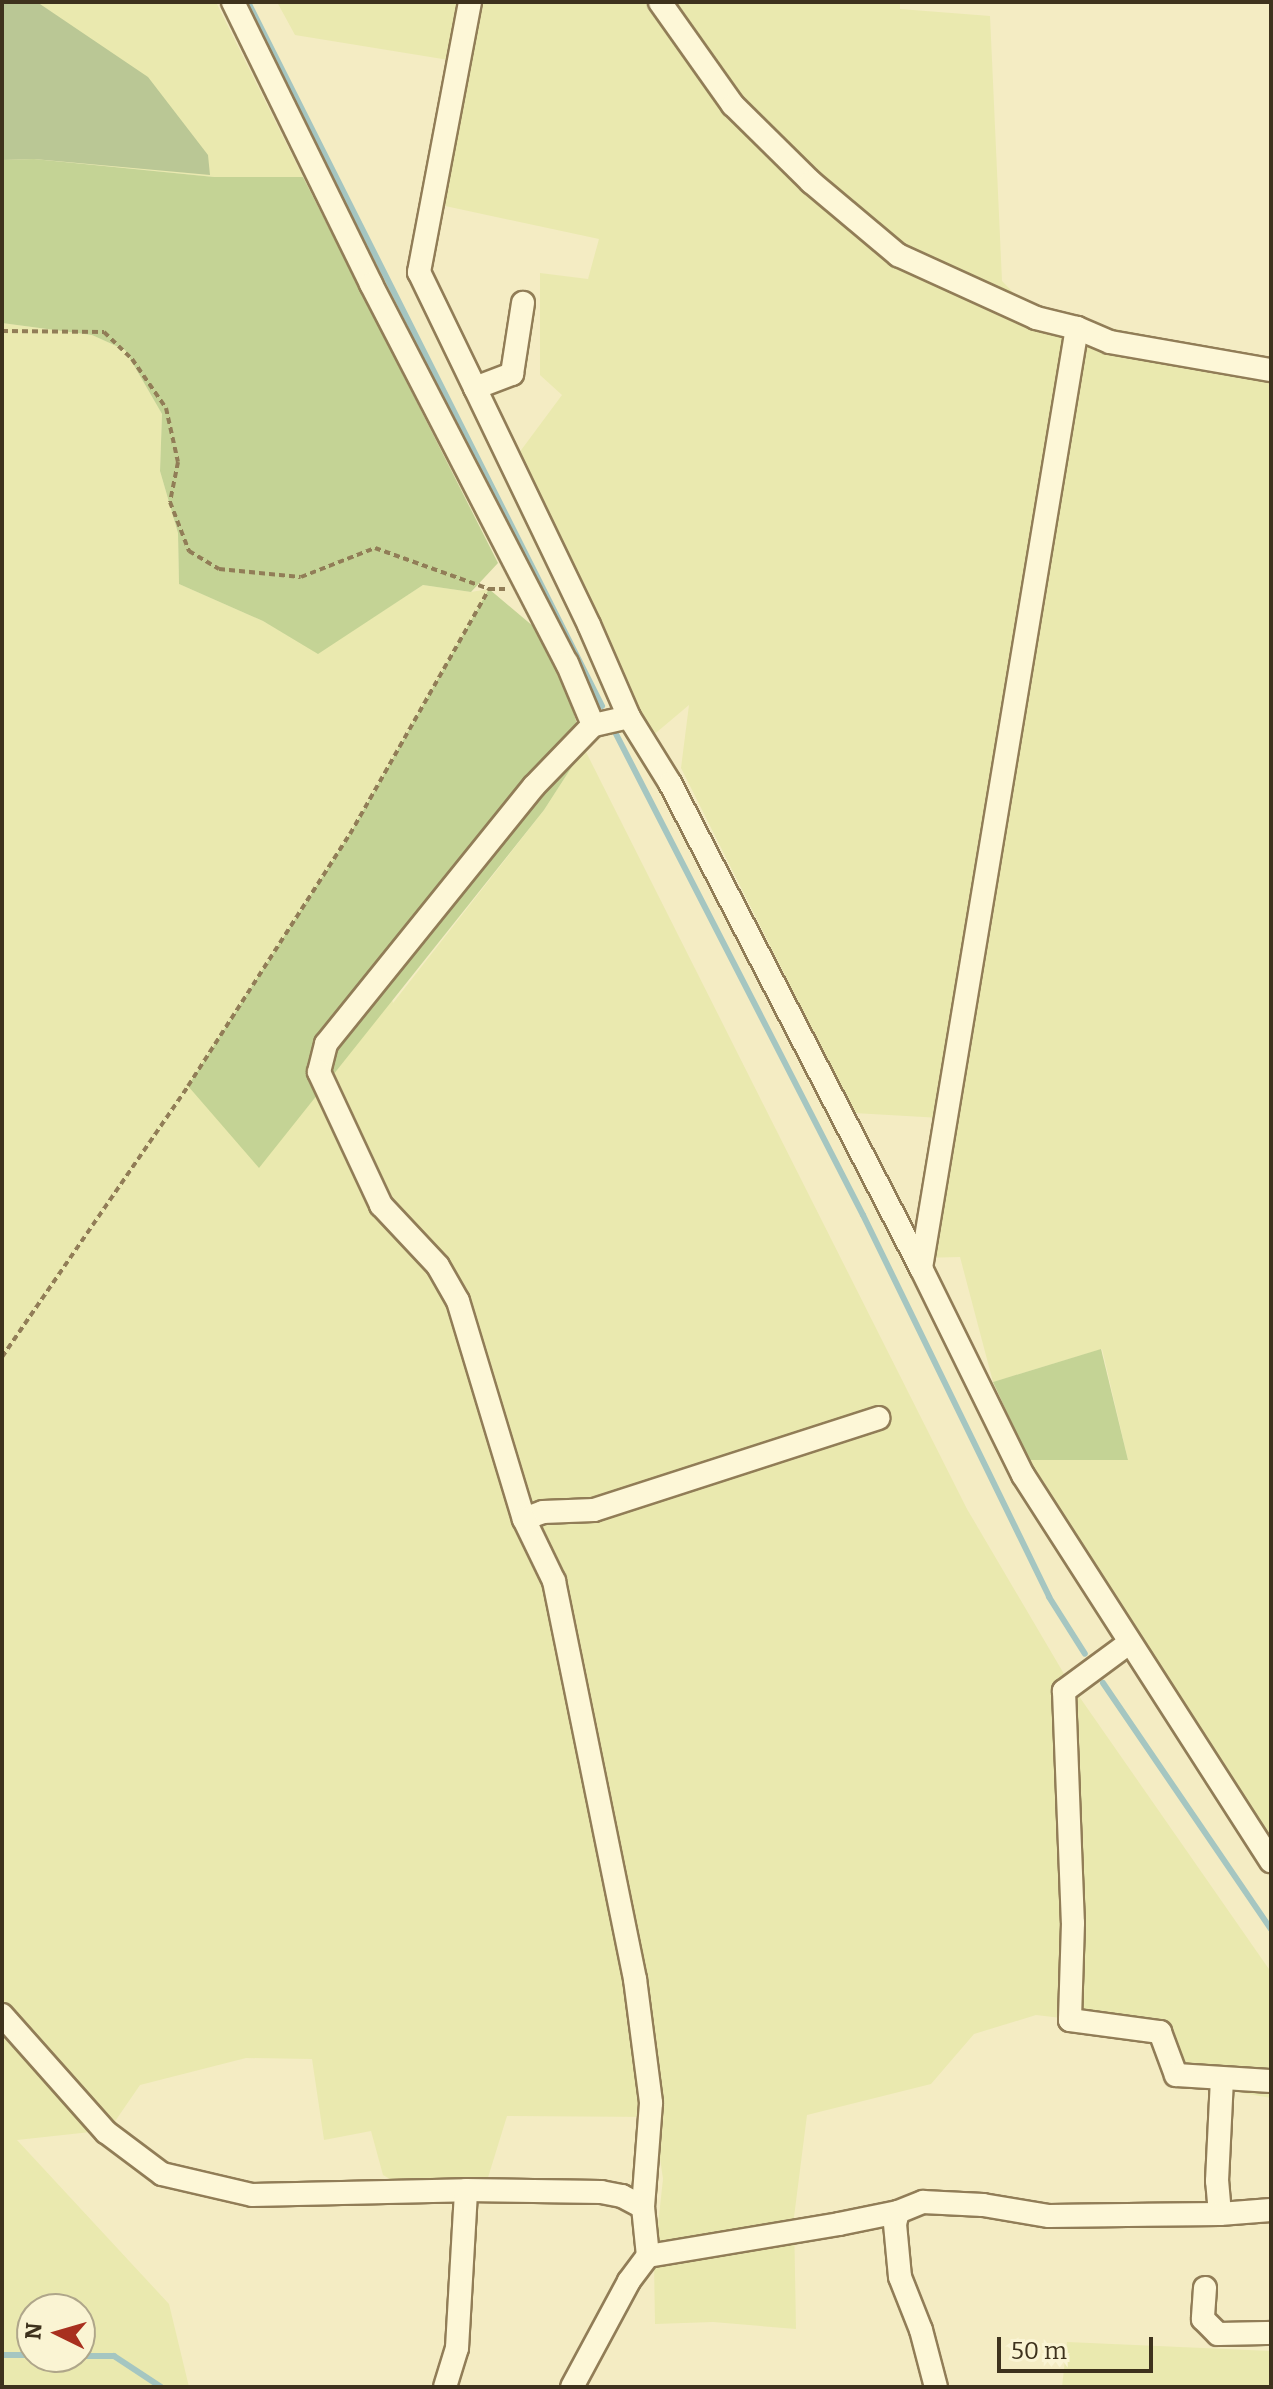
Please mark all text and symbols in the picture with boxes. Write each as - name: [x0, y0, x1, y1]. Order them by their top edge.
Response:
- north arrow: [16, 2293, 96, 2373]
- text: N: [19, 2321, 48, 2341]
- scale bar: [1001, 2321, 1157, 2371]
- text: 50 m: [1011, 2337, 1067, 2365]

